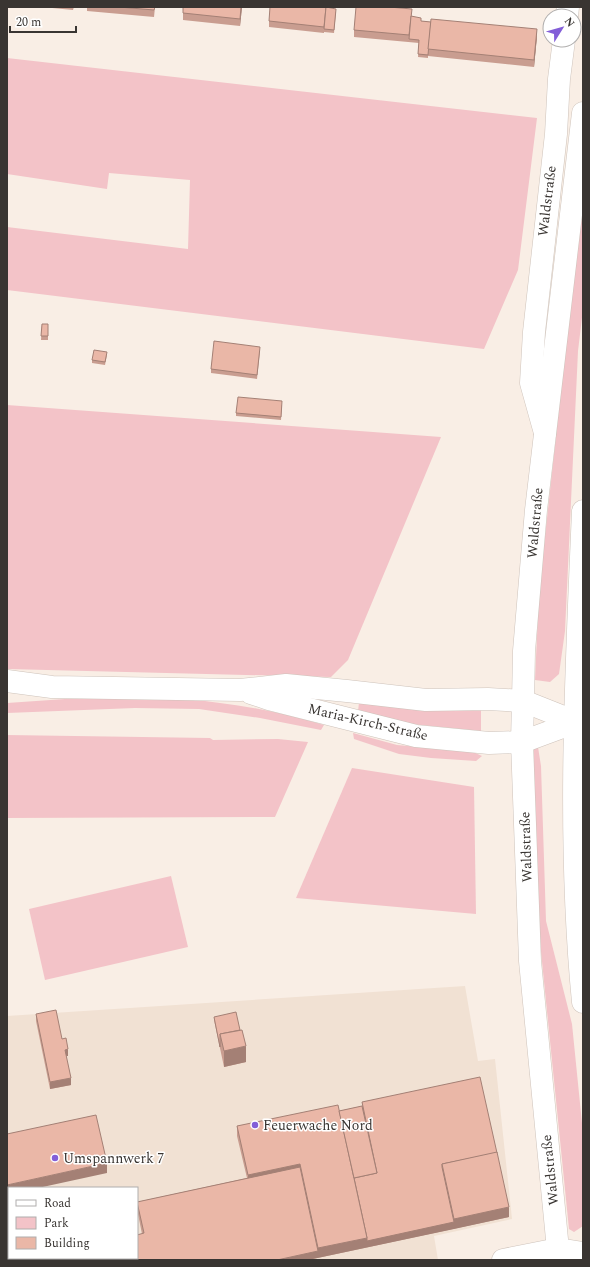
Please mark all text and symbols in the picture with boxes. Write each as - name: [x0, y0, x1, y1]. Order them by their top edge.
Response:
- scale bar: [10, 8, 76, 34]
- north arrow: [542, 8, 582, 48]
- text: 20 m: [16, 13, 41, 32]
- text: N: [560, 14, 579, 31]
- street label: Waldstraße: [532, 164, 562, 237]
- street label: Waldstraße: [521, 487, 549, 559]
- street label: Maria-Kirch-Straße: [306, 698, 430, 746]
- street label: Waldstraße: [514, 811, 538, 883]
- place label: Feuerwache Nord: [263, 1115, 373, 1136]
- marker: Feuerwache Nord: [250, 1120, 260, 1130]
- street label: Waldstraße: [536, 1133, 564, 1206]
- place label: Umspannwerk 7: [63, 1148, 164, 1169]
- marker: Umspannwerk 7: [50, 1153, 60, 1163]
- legend: [8, 1187, 138, 1259]
- text: Road: [44, 1194, 71, 1213]
- text: Park: [44, 1214, 69, 1233]
- text: Building: [44, 1234, 90, 1253]

